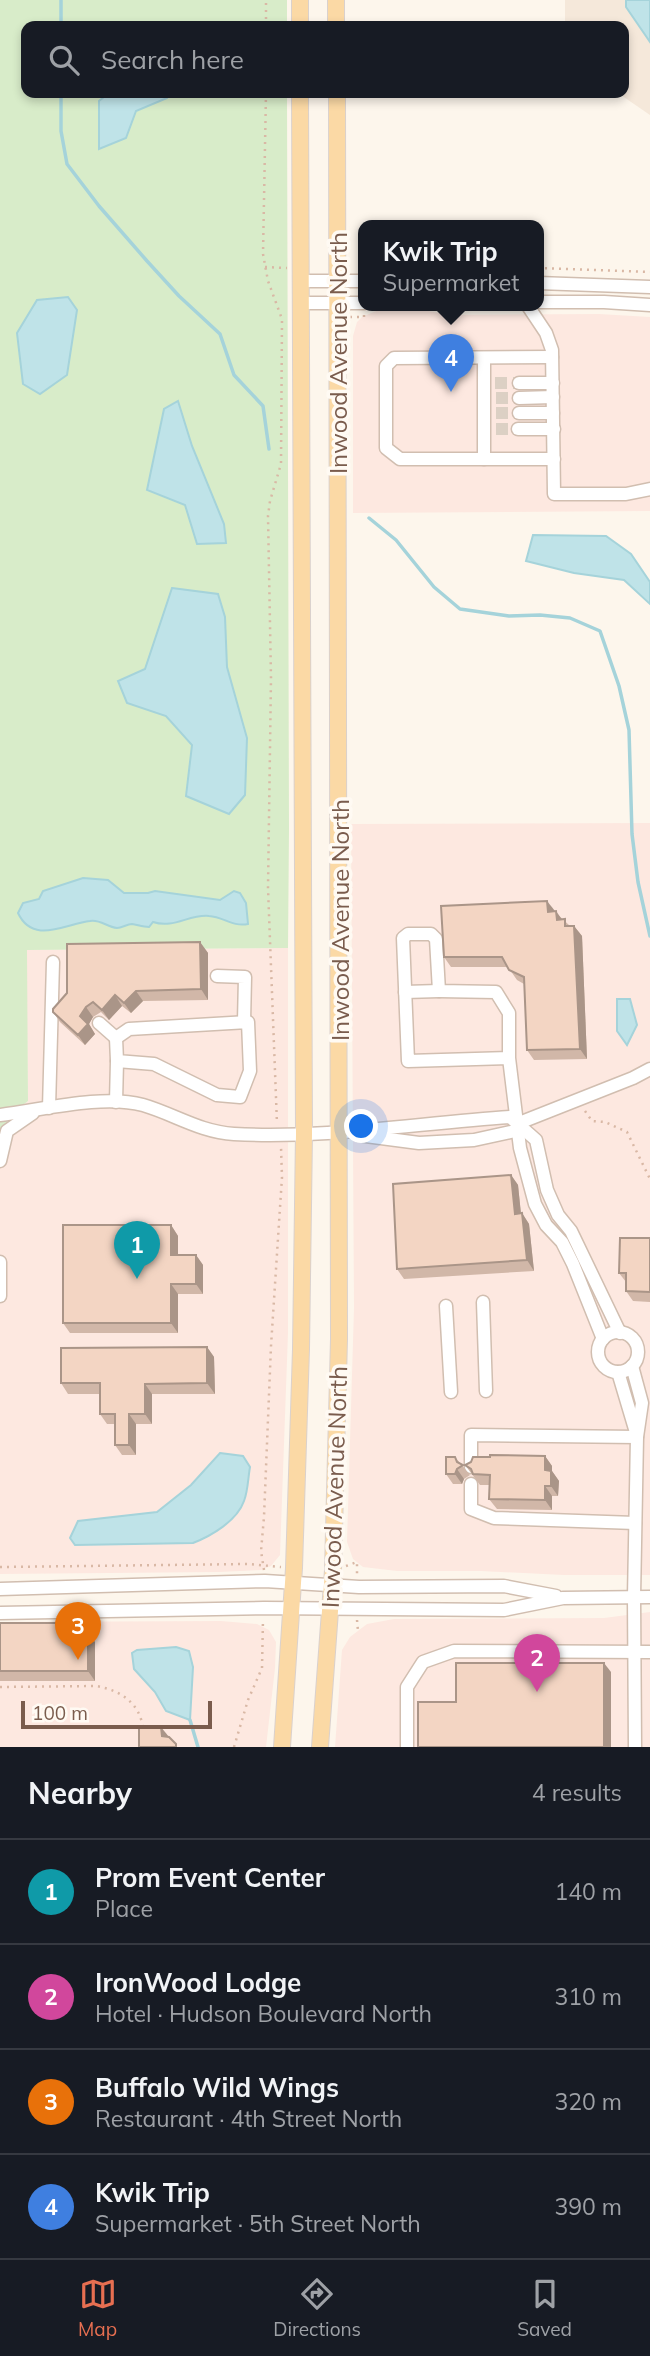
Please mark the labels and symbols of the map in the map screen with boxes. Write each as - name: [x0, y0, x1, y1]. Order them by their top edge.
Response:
- street label: Inwood Avenue North: [323, 232, 353, 474]
- pin: 4: [428, 334, 474, 392]
- street label: Inwood Avenue North: [325, 799, 355, 1041]
- your location: [344, 1109, 378, 1143]
- pin: 1: [114, 1221, 160, 1279]
- street label: Inwood Avenue North: [315, 1365, 353, 1609]
- pin: 3: [55, 1602, 101, 1660]
- pin: 2: [514, 1634, 560, 1692]
- scale bar: [21, 1698, 212, 1730]

